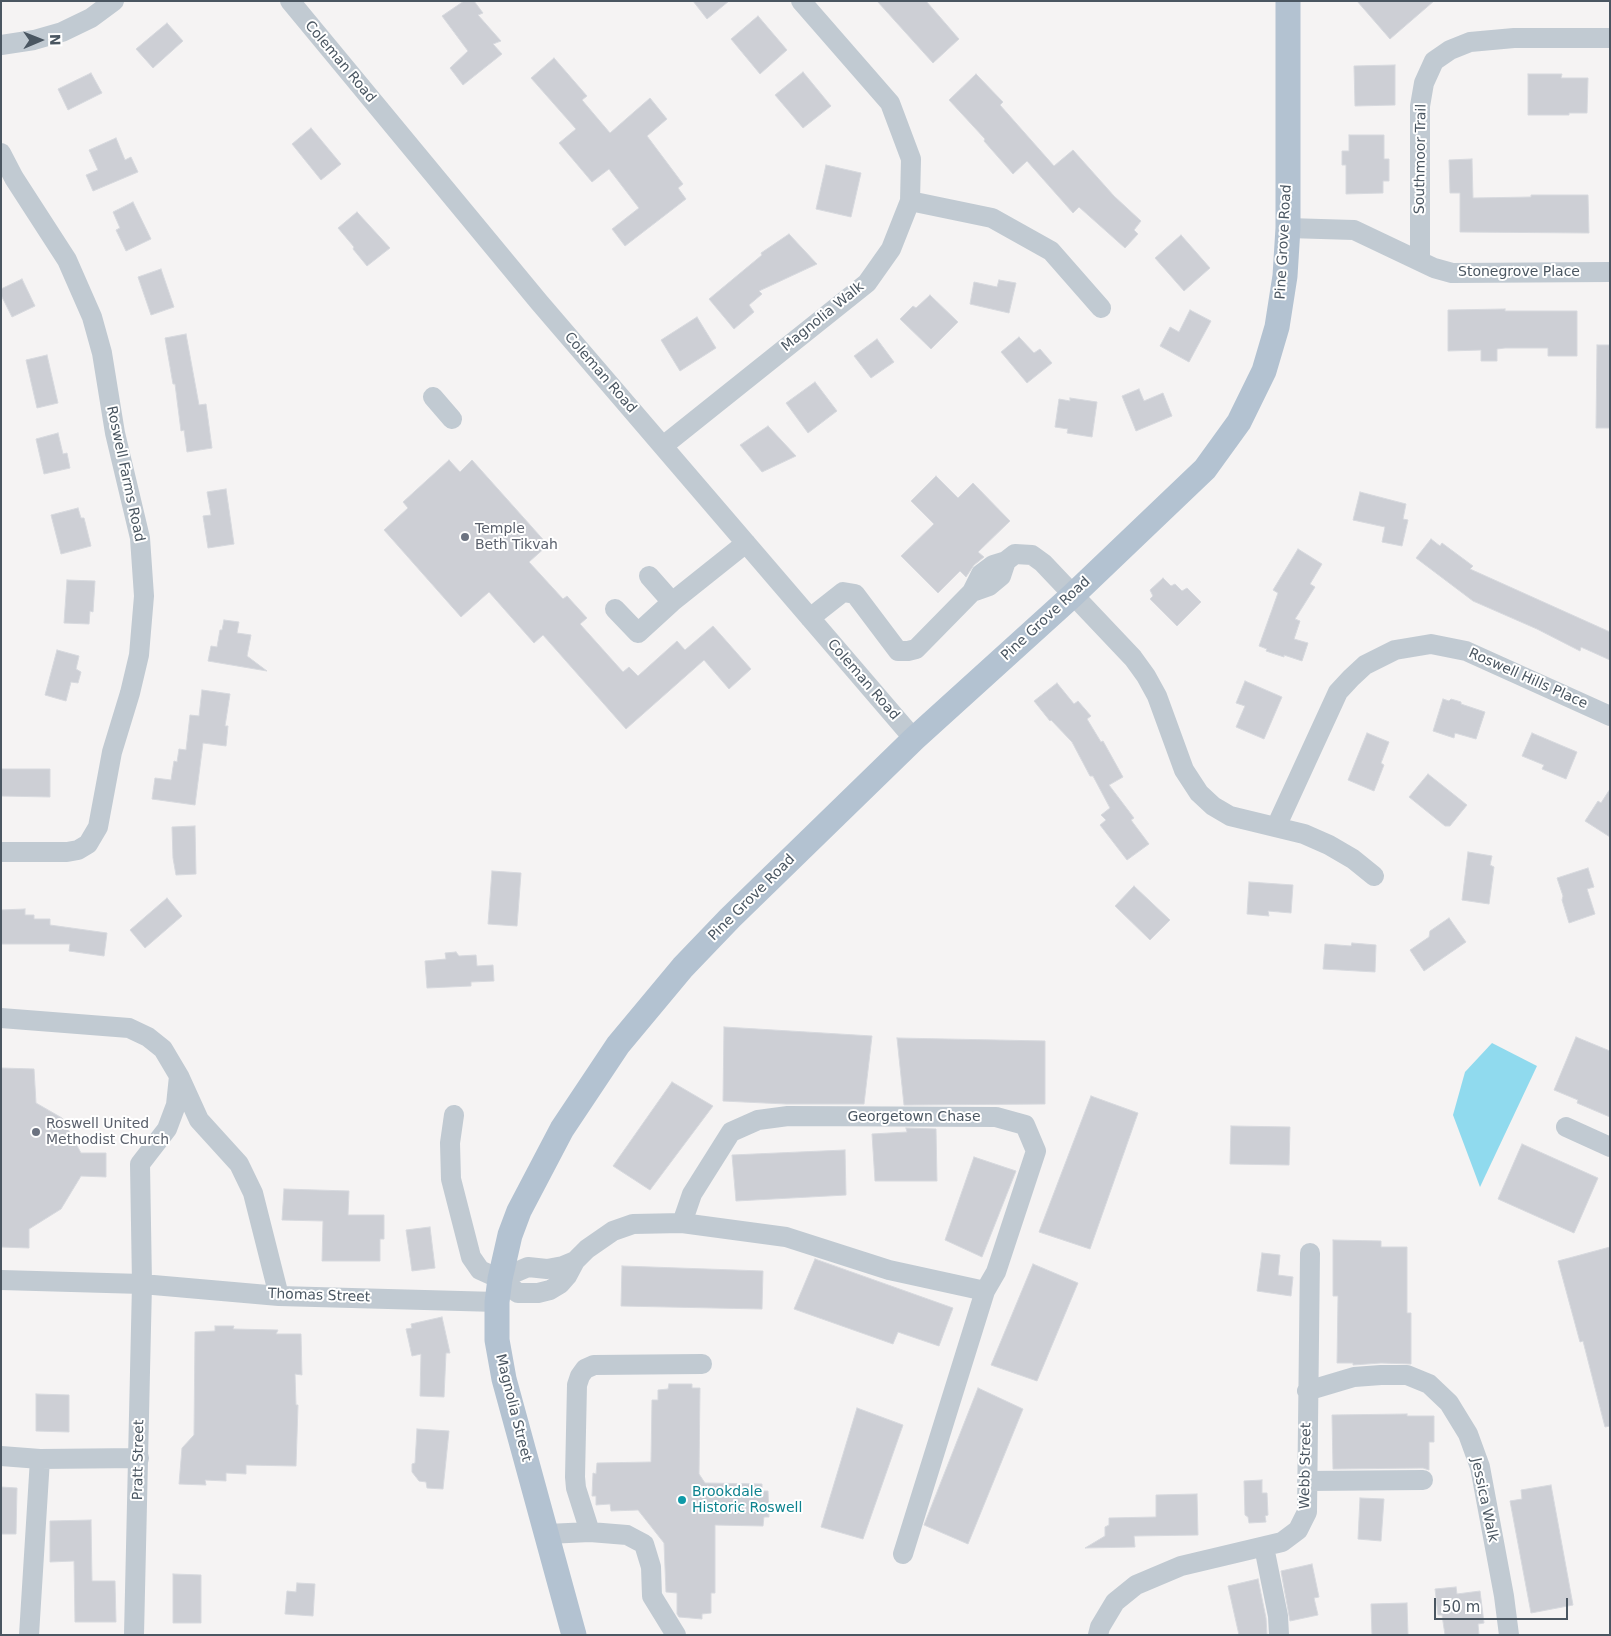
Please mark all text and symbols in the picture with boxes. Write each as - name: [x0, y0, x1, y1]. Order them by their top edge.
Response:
- north arrow: [15, 15, 65, 65]
- street label: Coleman Road: [301, 18, 379, 106]
- text: N: [47, 34, 63, 46]
- street label: Southmoor Trail: [1412, 104, 1430, 214]
- street label: Pine Grove Road: [1273, 184, 1295, 300]
- street label: Stonegrove Place: [1458, 264, 1580, 280]
- street label: Magnolia Walk: [778, 279, 868, 355]
- street label: Coleman Road: [560, 329, 640, 417]
- street label: Roswell Farms Road: [102, 404, 148, 544]
- place label: Temple Beth Tikvah: [475, 521, 558, 554]
- marker: Temple Beth Tikvah: [459, 531, 471, 543]
- street label: Pine Grove Road: [998, 574, 1094, 664]
- street label: Coleman Road: [823, 636, 903, 724]
- street label: Roswell Hills Place: [1466, 645, 1590, 713]
- street label: Pine Grove Road: [705, 851, 799, 945]
- street label: Georgetown Chase: [848, 1109, 981, 1125]
- place label: Roswell United Methodist Church: [46, 1116, 169, 1148]
- marker: Roswell United Methodist Church: [30, 1126, 42, 1138]
- street label: Thomas Street: [267, 1286, 371, 1306]
- street label: Magnolia Street: [492, 1352, 534, 1464]
- street label: Pratt Street: [130, 1420, 148, 1500]
- street label: Webb Street: [1297, 1423, 1315, 1509]
- street label: Jessica Walk: [1467, 1456, 1501, 1544]
- place label: Brookdale Historic Roswell: [692, 1484, 802, 1516]
- marker: Brookdale Historic Roswell: [676, 1494, 688, 1506]
- scale bar: [1436, 1588, 1570, 1620]
- text: 50 m: [1442, 1598, 1480, 1616]

